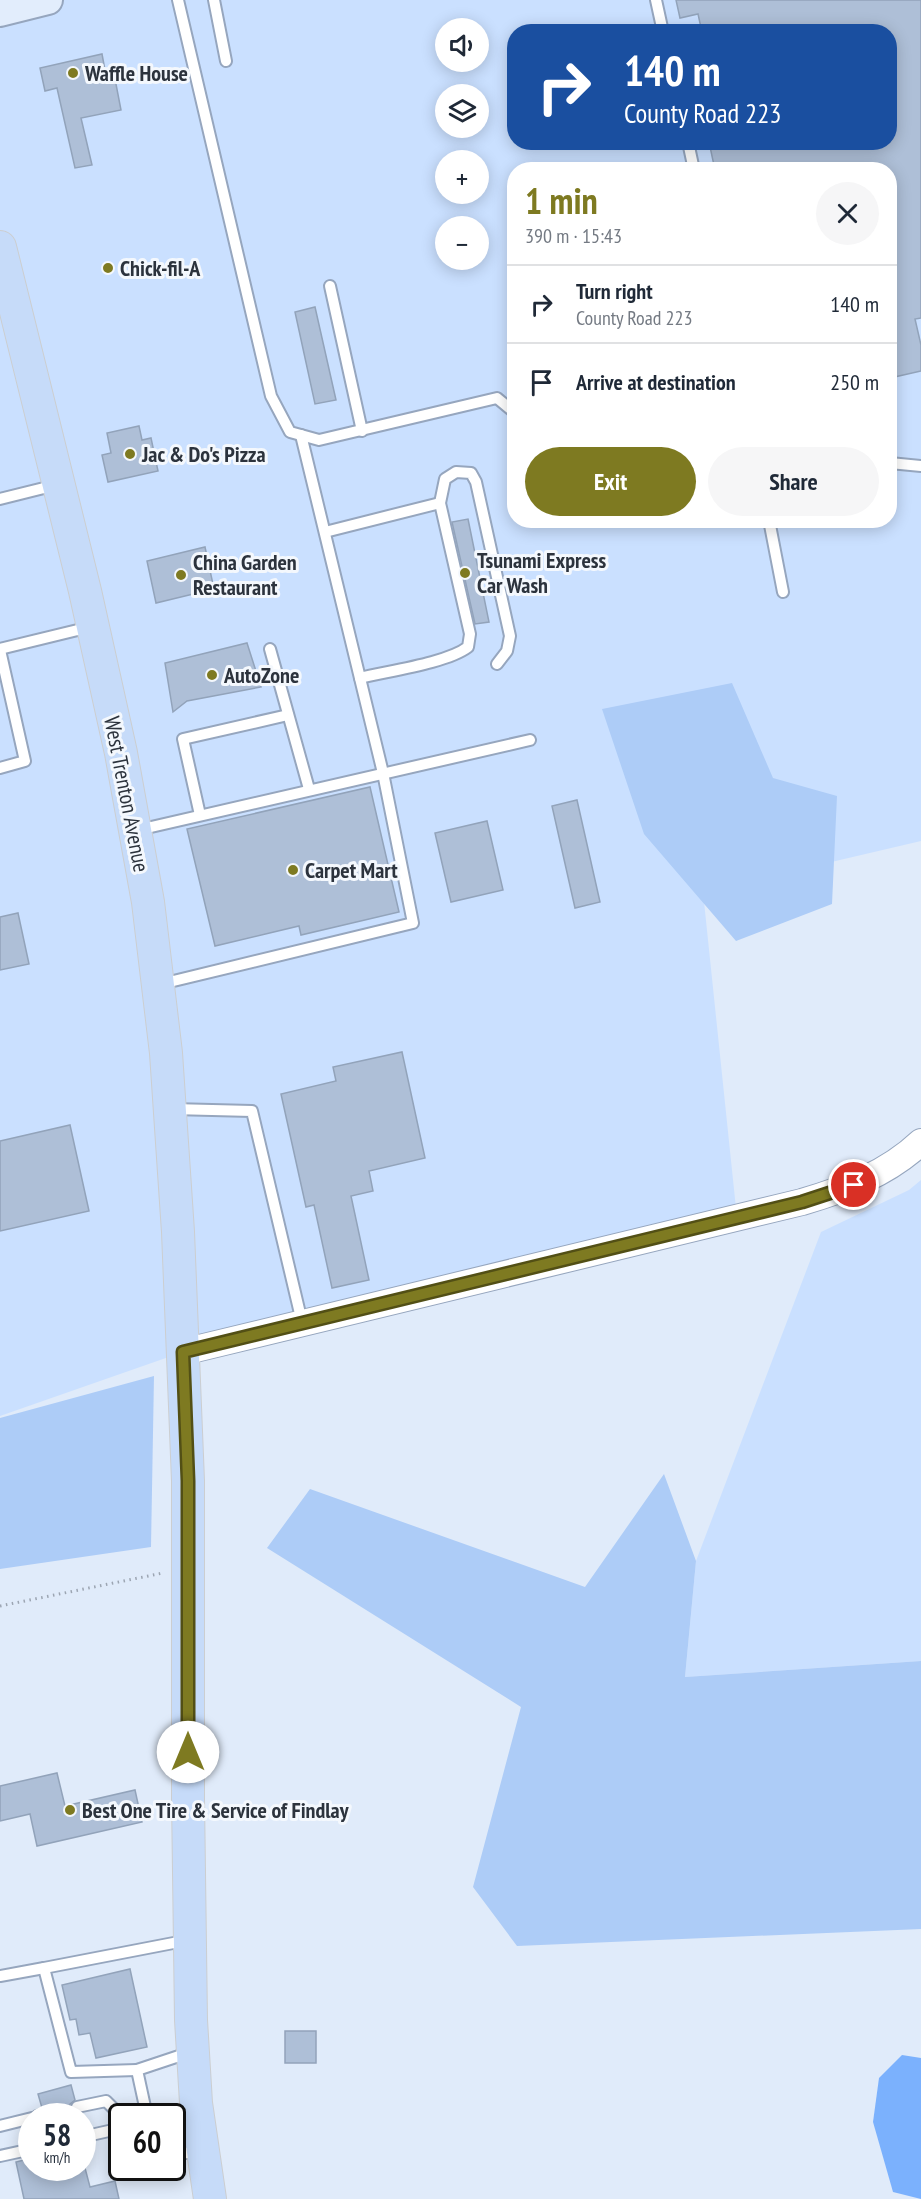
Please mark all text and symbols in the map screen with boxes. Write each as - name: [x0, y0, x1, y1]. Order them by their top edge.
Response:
- map controls: [435, 18, 489, 270]
- button: sound: [435, 18, 489, 72]
- text: 140 m: [624, 43, 721, 98]
- icon: right: [525, 48, 603, 126]
- place label: Waffle House: [84, 59, 188, 87]
- marker: Waffle House: [66, 66, 80, 80]
- button: layers: [435, 84, 489, 138]
- text: County Road 223: [624, 96, 781, 130]
- button: +: [435, 150, 489, 204]
- text: 1 min: [525, 177, 598, 224]
- button: close: [816, 182, 879, 245]
- button: −: [435, 216, 489, 270]
- text: 390 m · 15:43: [525, 223, 622, 249]
- place label: Chick-fil-A: [120, 254, 201, 282]
- marker: Chick-fil-A: [101, 261, 115, 275]
- text: Turn right: [576, 277, 653, 305]
- icon: right: [525, 288, 558, 321]
- text: 140 m: [830, 290, 879, 318]
- text: County Road 223: [576, 305, 693, 331]
- icon: arrive: [525, 366, 558, 399]
- text: Arrive at destination: [576, 368, 736, 396]
- text: 250 m: [830, 368, 879, 396]
- place label: Jac & Do's Pizza: [141, 440, 266, 468]
- marker: Jac & Do's Pizza: [123, 447, 137, 461]
- button: Exit: [525, 447, 696, 516]
- button: Share: [708, 447, 879, 516]
- place label: Tsunami Express Car Wash: [477, 546, 607, 599]
- place label: China Garden Restaurant: [193, 548, 297, 601]
- marker: Tsunami Express Car Wash: [458, 566, 472, 580]
- marker: China Garden Restaurant: [174, 568, 188, 582]
- place label: AutoZone: [223, 661, 299, 689]
- marker: AutoZone: [205, 668, 219, 682]
- street label: West Trenton Avenue: [98, 714, 156, 874]
- place label: Carpet Mart: [305, 856, 398, 884]
- marker: Carpet Mart: [286, 863, 300, 877]
- pin: [828, 1159, 879, 1210]
- icon: arrive: [837, 1168, 870, 1201]
- position arrow: [156, 1720, 220, 1784]
- place label: Best One Tire & Service of Findlay: [82, 1796, 350, 1824]
- marker: Best One Tire & Service of Findlay: [63, 1803, 77, 1817]
- speed limit sign: 60: [108, 2103, 186, 2181]
- text: 58: [43, 2115, 71, 2154]
- text: km/h: [44, 2148, 70, 2167]

